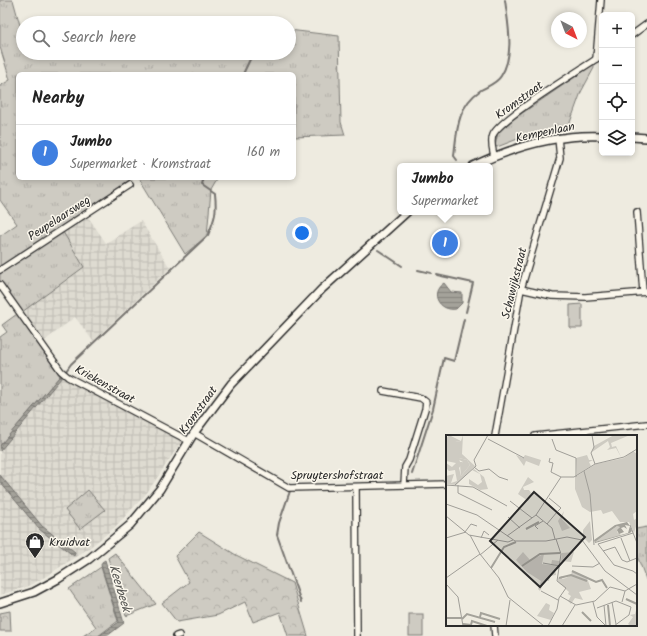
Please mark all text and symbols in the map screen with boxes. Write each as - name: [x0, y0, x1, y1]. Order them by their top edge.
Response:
- north arrow: [551, 12, 587, 48]
- map controls: [599, 12, 635, 156]
- button: +: [599, 12, 635, 48]
- search box: [16, 16, 296, 60]
- text: Search here: [62, 26, 136, 50]
- icon: search: [30, 27, 52, 49]
- button: −: [599, 48, 635, 84]
- street label: Kromstraat: [491, 76, 548, 124]
- button: locate: [599, 84, 635, 120]
- text: Nearby: [32, 85, 84, 112]
- street label: Kempenlaan: [514, 117, 577, 148]
- button: layers: [599, 120, 635, 156]
- text: Jumbo: [70, 130, 112, 154]
- text: 1: [43, 142, 47, 163]
- text: 160 m: [247, 142, 280, 163]
- text: Supermarket · Kromstraat: [70, 154, 211, 175]
- popup: [397, 163, 493, 215]
- text: Jumbo: [411, 167, 454, 191]
- street label: Peupelaarsweg: [24, 191, 95, 246]
- text: Supermarket: [411, 191, 479, 212]
- your location: [292, 223, 312, 243]
- pin: 1: [432, 228, 458, 258]
- street label: Schawijkstraat: [496, 245, 533, 321]
- street label: Kriekenstraat: [71, 360, 139, 409]
- street label: Kromstraat: [174, 382, 223, 438]
- inset map: [446, 435, 637, 626]
- street label: Spruytershofstraat: [291, 466, 384, 485]
- shop icon: Kruidvat: [24, 531, 46, 559]
- place label: Kruidvat: [49, 533, 90, 552]
- water label: Keerbeek: [102, 562, 137, 616]

